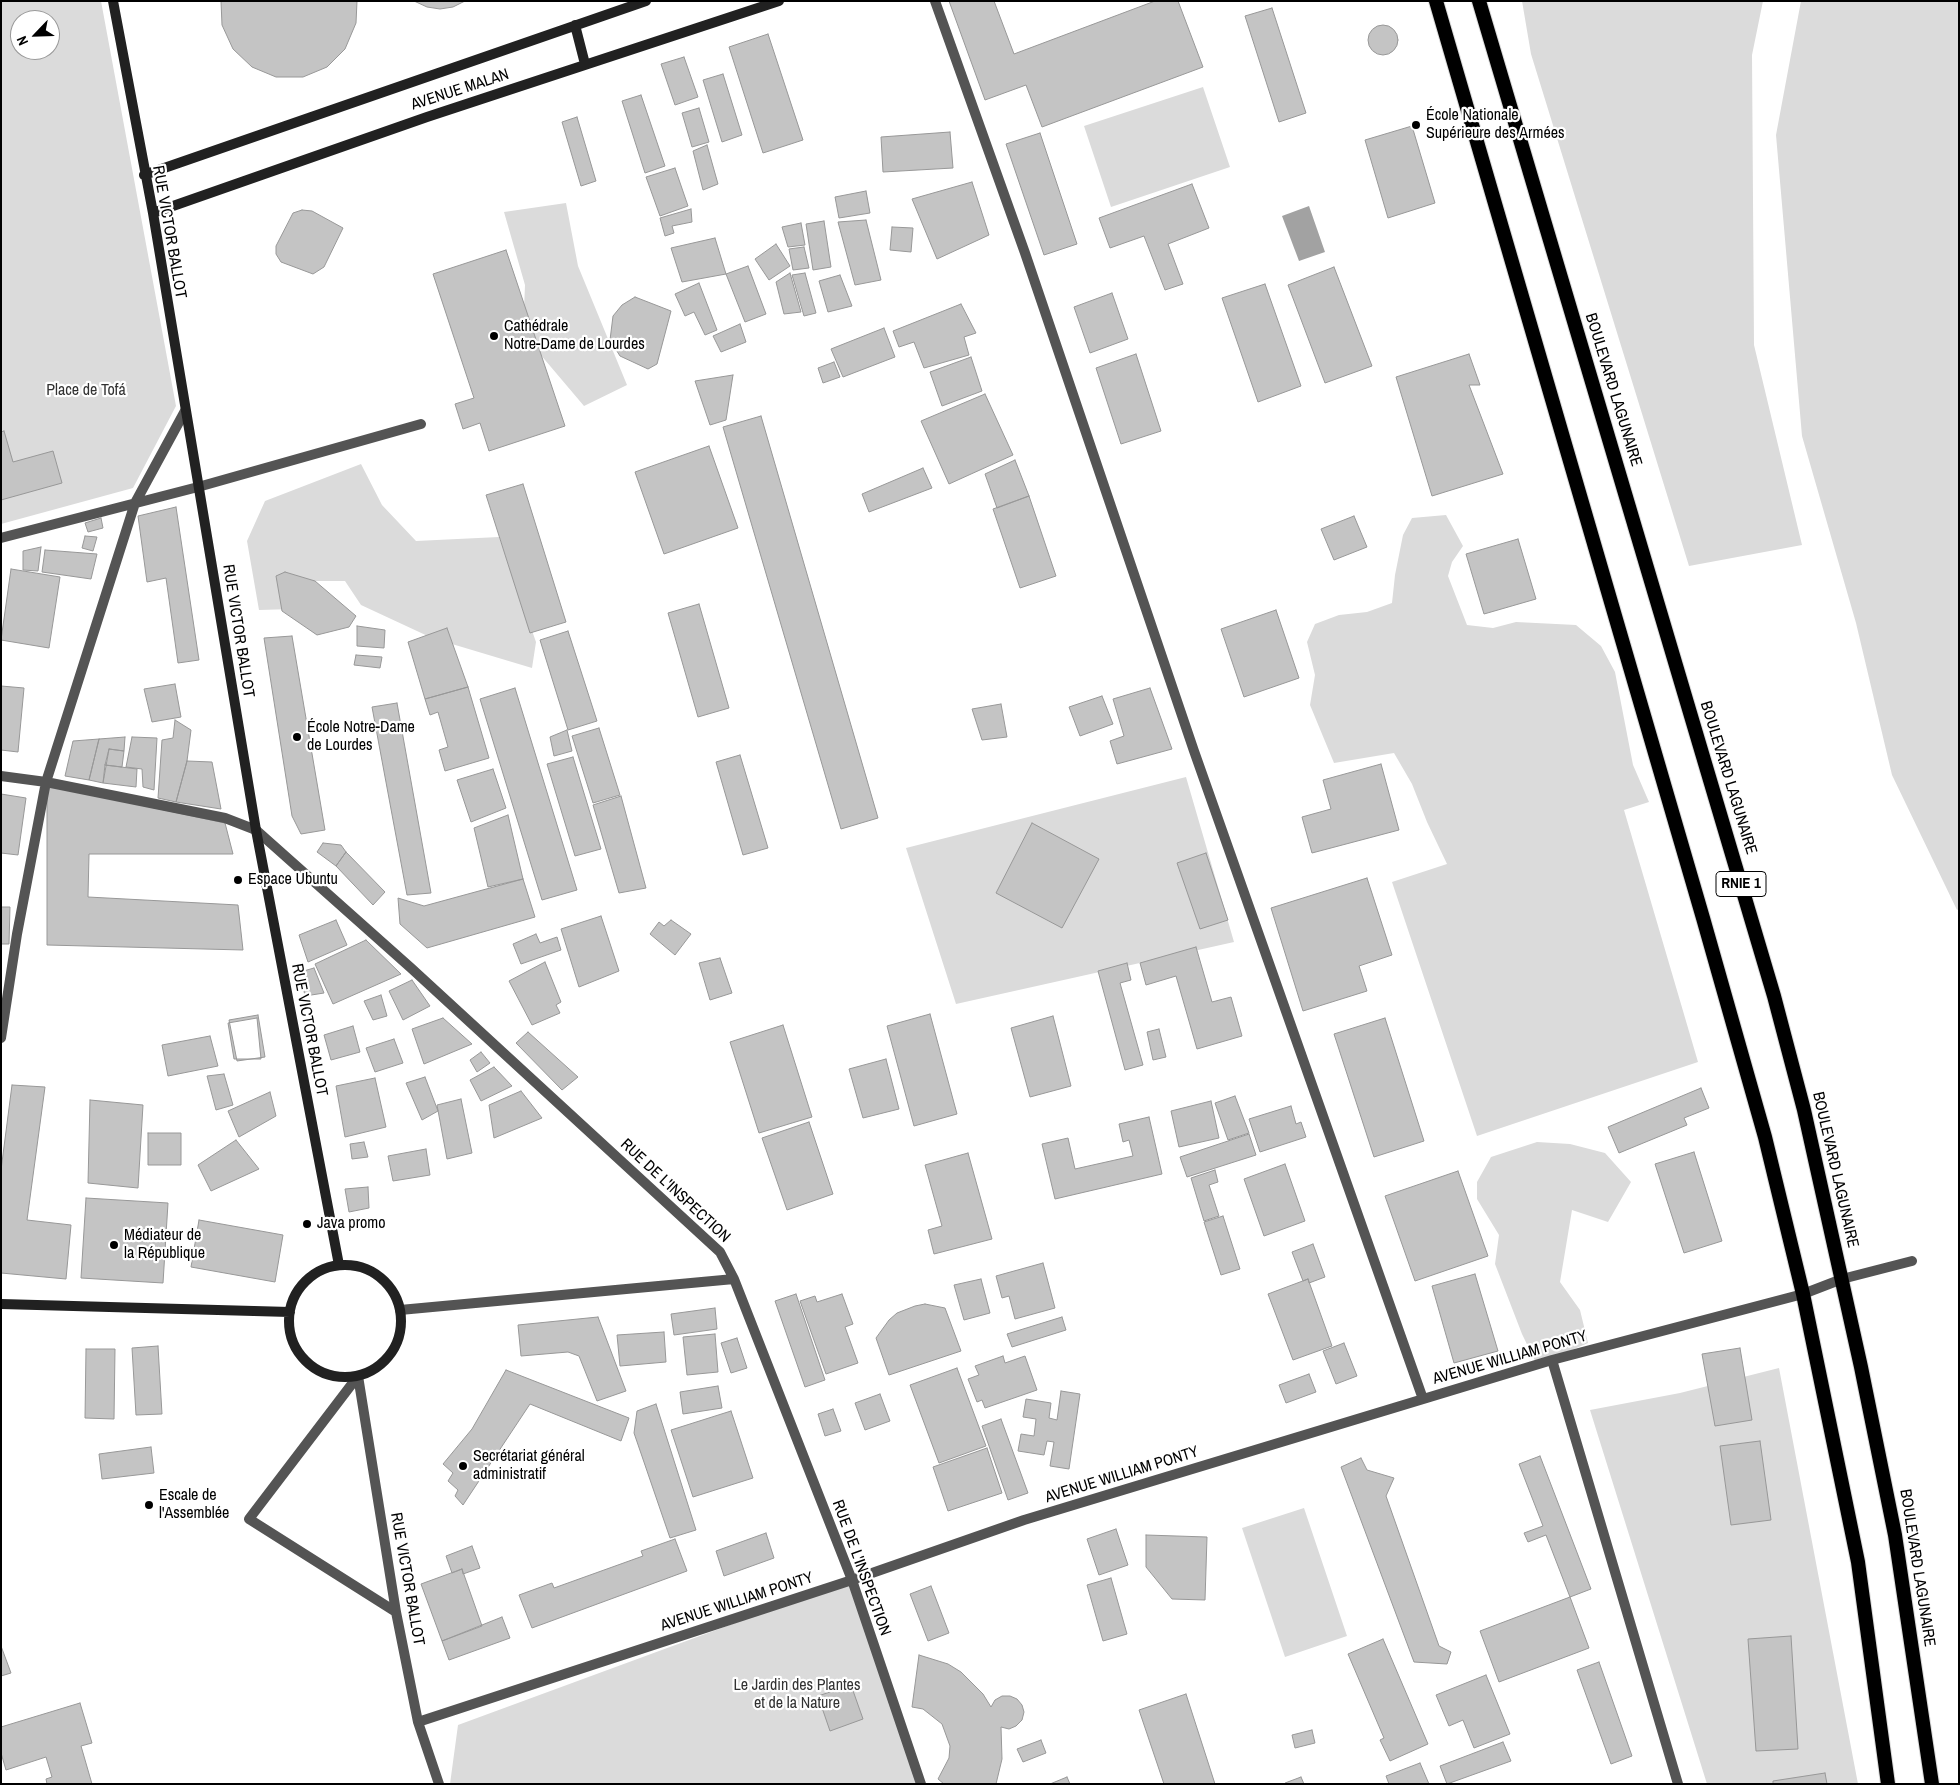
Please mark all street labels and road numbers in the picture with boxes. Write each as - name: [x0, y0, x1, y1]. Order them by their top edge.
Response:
- street label: AVENUE MALAN: [409, 65, 511, 115]
- street label: RUE VICTOR BALLOT: [148, 164, 190, 300]
- street label: BOULEVARD LAGUNAIRE: [1581, 311, 1645, 469]
- street label: RUE VICTOR BALLOT: [218, 563, 258, 699]
- street label: BOULEVARD LAGUNAIRE: [1696, 699, 1760, 857]
- road number: RNIE 1: [1716, 872, 1766, 896]
- street label: RUE VICTOR BALLOT: [287, 962, 331, 1098]
- street label: BOULEVARD LAGUNAIRE: [1808, 1090, 1862, 1250]
- street label: RUE DE L'INSPECTION: [616, 1135, 734, 1247]
- street label: AVENUE WILLIAM PONTY: [1431, 1327, 1589, 1389]
- street label: AVENUE WILLIAM PONTY: [1043, 1443, 1201, 1507]
- street label: BOULEVARD LAGUNAIRE: [1895, 1488, 1939, 1648]
- street label: RUE DE L'INSPECTION: [827, 1497, 895, 1639]
- street label: RUE VICTOR BALLOT: [386, 1511, 428, 1647]
- street label: AVENUE WILLIAM PONTY: [658, 1568, 816, 1636]

